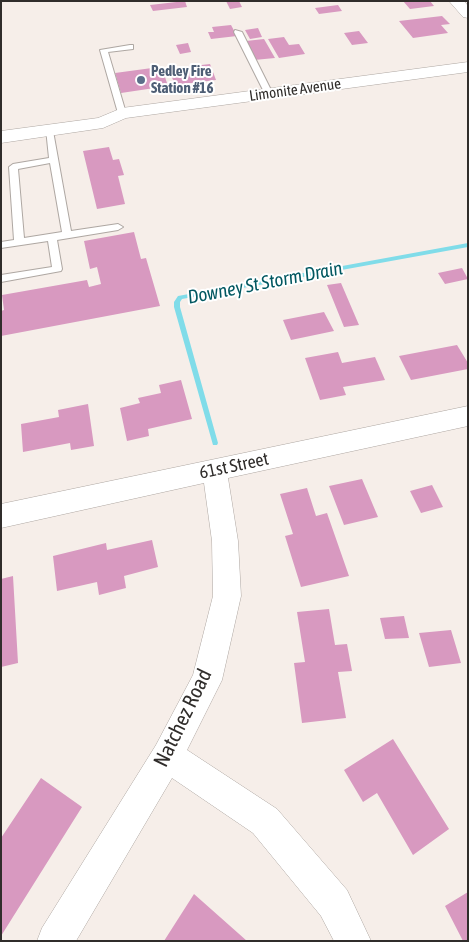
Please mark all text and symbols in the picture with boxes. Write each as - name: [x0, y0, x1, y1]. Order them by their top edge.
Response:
- place label: Pedley Fire Station #16: [151, 62, 213, 97]
- marker: Pedley Fire Station #16: [135, 74, 147, 86]
- street label: Limonite Avenue: [248, 75, 342, 105]
- water label: Downey St Storm Drain: [186, 257, 344, 309]
- street label: 61st Street: [197, 448, 271, 484]
- street label: Natchez Road: [148, 665, 218, 771]

